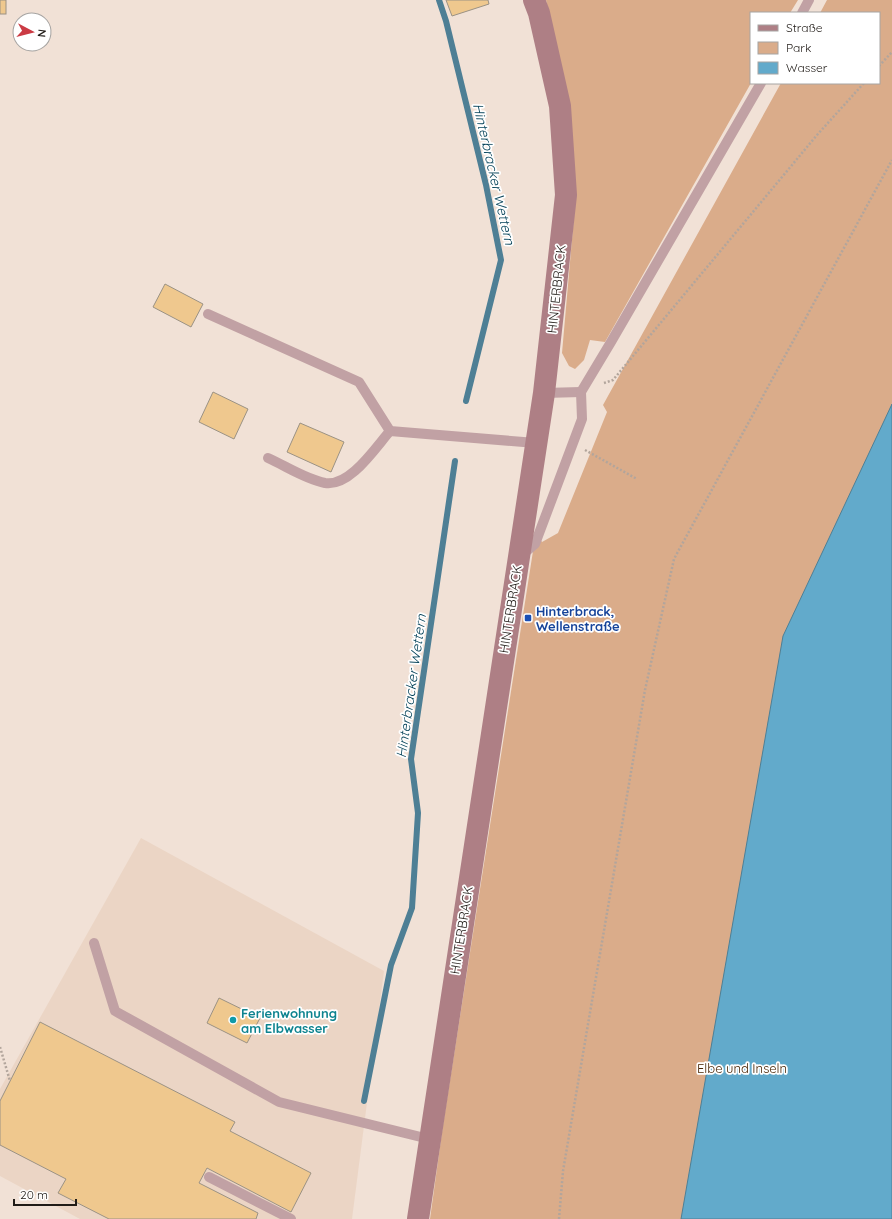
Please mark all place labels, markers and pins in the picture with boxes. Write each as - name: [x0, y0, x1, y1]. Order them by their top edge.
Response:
- place label: Hinterbrack, Wellenstraße: [536, 603, 620, 634]
- marker: Hinterbrack, Wellenstraße: [523, 613, 533, 623]
- place label: Ferienwohnung am Elbwasser: [241, 1005, 337, 1036]
- marker: Ferienwohnung am Elbwasser: [228, 1015, 238, 1025]

